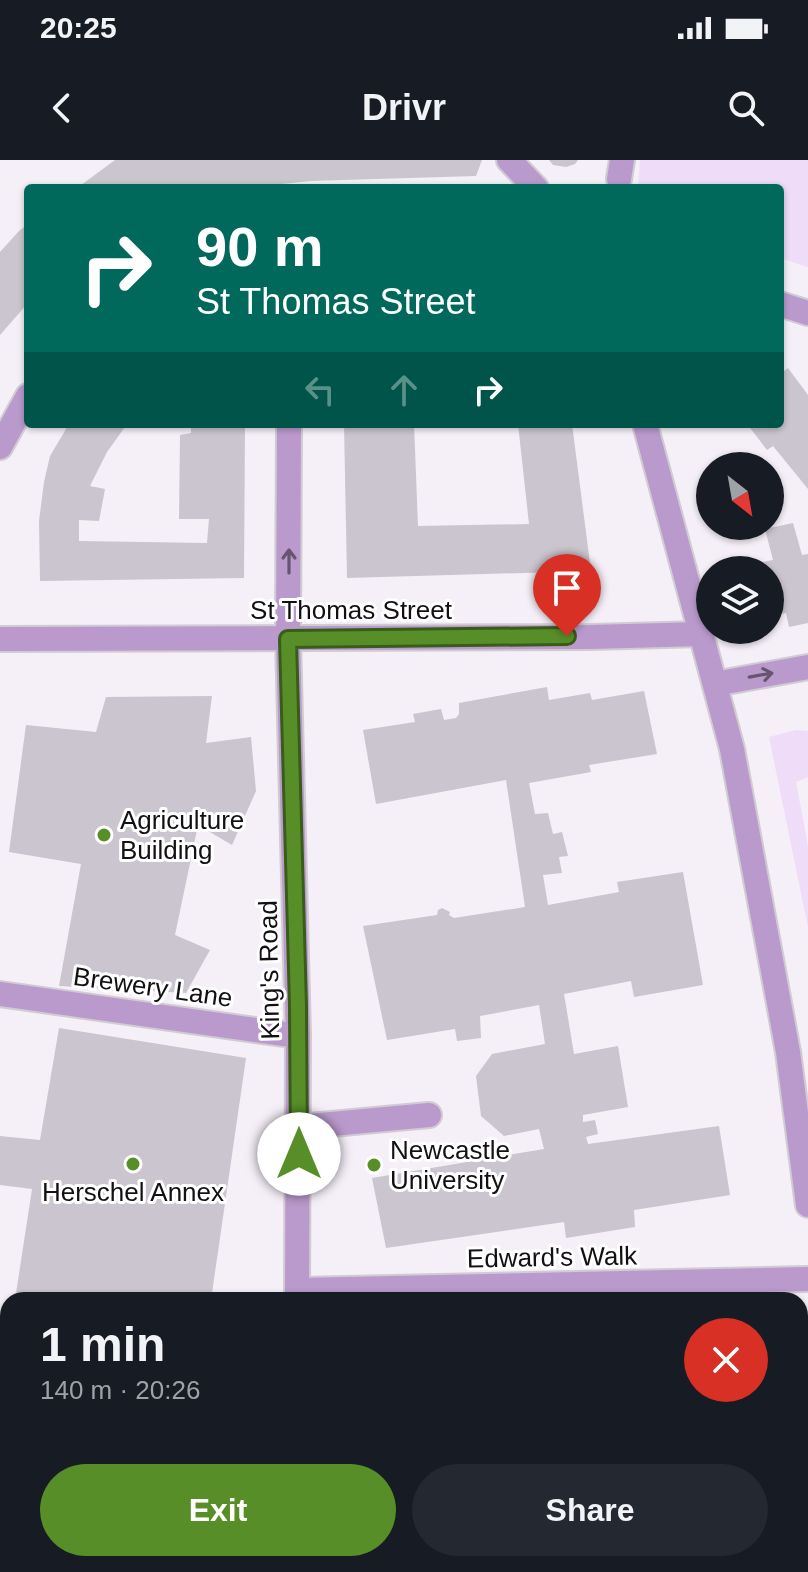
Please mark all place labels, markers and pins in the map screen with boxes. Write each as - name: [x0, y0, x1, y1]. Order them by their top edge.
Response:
- pin: [533, 554, 601, 636]
- place label: Agriculture Building: [120, 805, 244, 865]
- marker: Agriculture Building: [95, 826, 113, 844]
- place label: Newcastle University: [390, 1135, 510, 1195]
- marker: Herschel Annex: [124, 1155, 142, 1173]
- marker: Newcastle University: [365, 1156, 383, 1174]
- place label: Herschel Annex: [42, 1177, 224, 1207]

